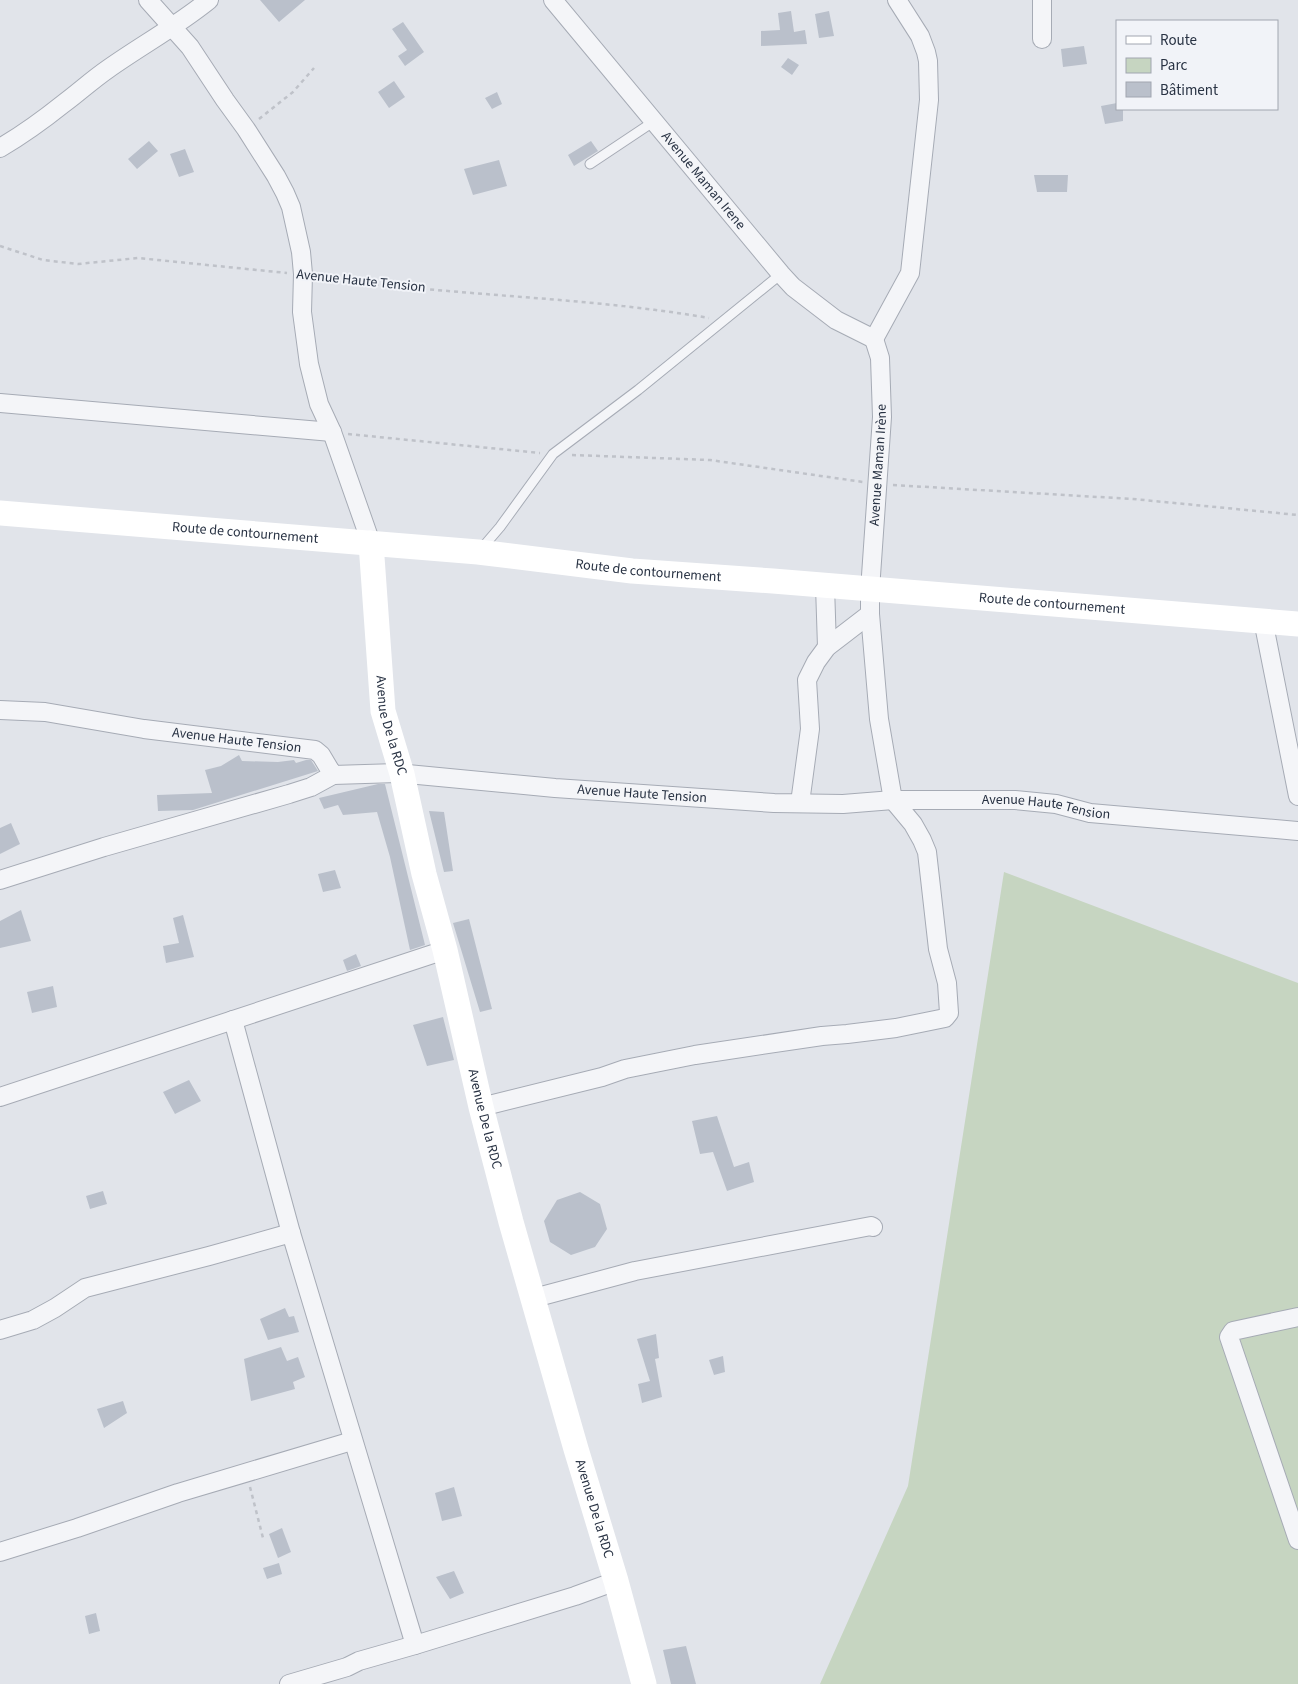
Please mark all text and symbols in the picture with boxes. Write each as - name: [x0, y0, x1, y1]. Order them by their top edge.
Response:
- legend: [1116, 20, 1278, 110]
- text: Route: [1160, 30, 1197, 51]
- text: Parc: [1160, 55, 1187, 76]
- text: Bâtiment: [1160, 80, 1218, 101]
- street label: Avenue Maman Irene: [656, 127, 750, 234]
- street label: Avenue Haute Tension: [295, 264, 427, 298]
- street label: Avenue Maman Irène: [864, 404, 892, 527]
- street label: Route de contournement: [171, 517, 319, 549]
- street label: Route de contournement: [574, 554, 722, 587]
- street label: Route de contournement: [978, 588, 1126, 620]
- street label: Avenue De la RDC: [370, 675, 412, 778]
- street label: Avenue Haute Tension: [171, 723, 303, 758]
- street label: Avenue Haute Tension: [577, 780, 708, 808]
- street label: Avenue Haute Tension: [982, 790, 1111, 825]
- street label: Avenue De la RDC: [463, 1067, 507, 1171]
- street label: Avenue De la RDC: [570, 1457, 619, 1561]

